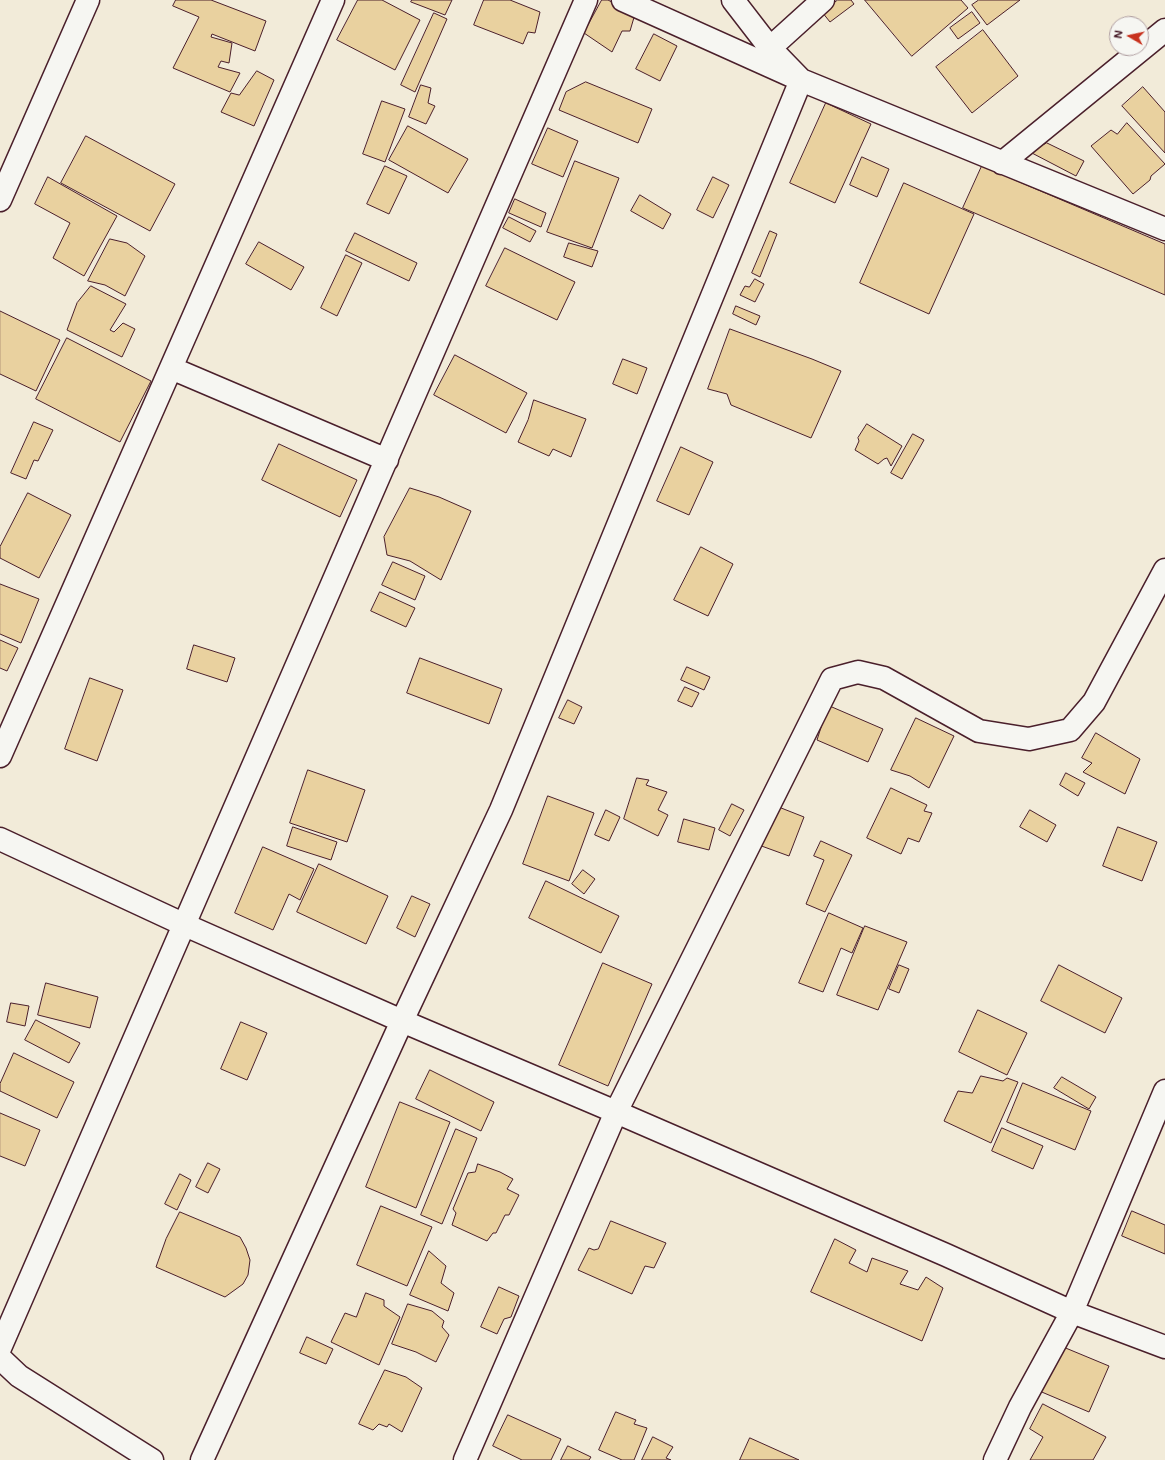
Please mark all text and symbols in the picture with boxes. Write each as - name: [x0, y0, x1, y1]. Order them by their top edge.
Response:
- north arrow: [1109, 16, 1149, 56]
- text: N: [1110, 29, 1126, 40]

